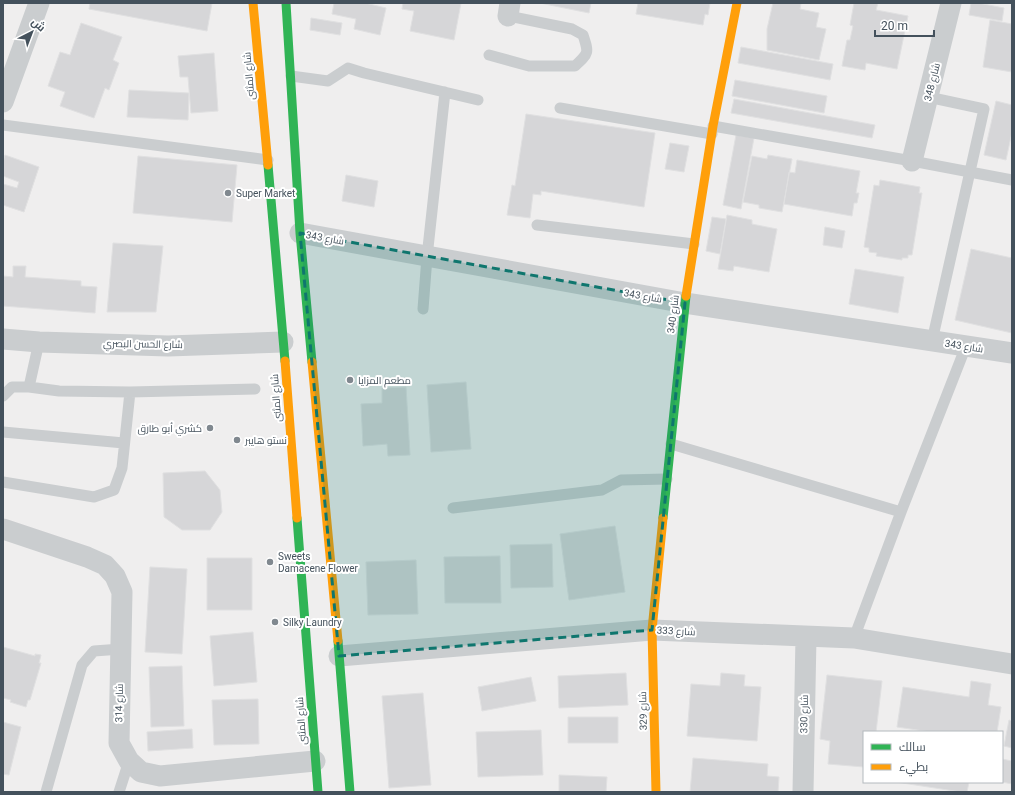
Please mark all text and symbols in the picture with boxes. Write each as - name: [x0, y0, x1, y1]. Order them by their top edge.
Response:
- north arrow: [12, 12, 52, 52]
- scale bar: [875, 12, 934, 38]
- text: ش: [29, 15, 48, 34]
- text: 20 m: [881, 19, 908, 33]
- street label: شارع المثنى: [241, 51, 258, 100]
- street label: شارع 348: [922, 62, 943, 102]
- marker: Super Market: [223, 188, 233, 198]
- place label: Super Market: [236, 188, 295, 199]
- street label: شارع 343: [305, 229, 345, 248]
- street label: شارع 343: [623, 287, 663, 306]
- street label: شارع 340: [665, 294, 682, 334]
- street label: شارع الحسن البصري: [103, 338, 183, 352]
- street label: شارع 343: [944, 338, 984, 355]
- street label: شارع المثنى: [269, 374, 284, 422]
- marker: مطعم المزايا: [345, 375, 355, 385]
- place label: مطعم المزايا: [358, 375, 411, 388]
- place label: كشري أبو طارق: [138, 422, 202, 436]
- marker: كشري أبو طارق: [205, 423, 215, 433]
- marker: نستو هايبر: [232, 435, 242, 445]
- place label: نستو هايبر: [244, 435, 287, 446]
- place label: Sweets Damacene Flower: [278, 551, 359, 574]
- marker: Sweets Damacene Flower: [265, 557, 275, 567]
- marker: Silky Laundry: [270, 617, 280, 627]
- place label: Silky Laundry: [283, 617, 342, 628]
- street label: شارع 333: [656, 624, 696, 639]
- street label: شارع 314: [113, 684, 126, 722]
- street label: شارع 329: [637, 692, 650, 730]
- street label: شارع 330: [798, 695, 811, 733]
- street label: شارع المثنى: [294, 697, 309, 745]
- legend: [863, 731, 1003, 783]
- text: سالك: [899, 740, 926, 754]
- text: بطيء: [899, 760, 928, 777]

